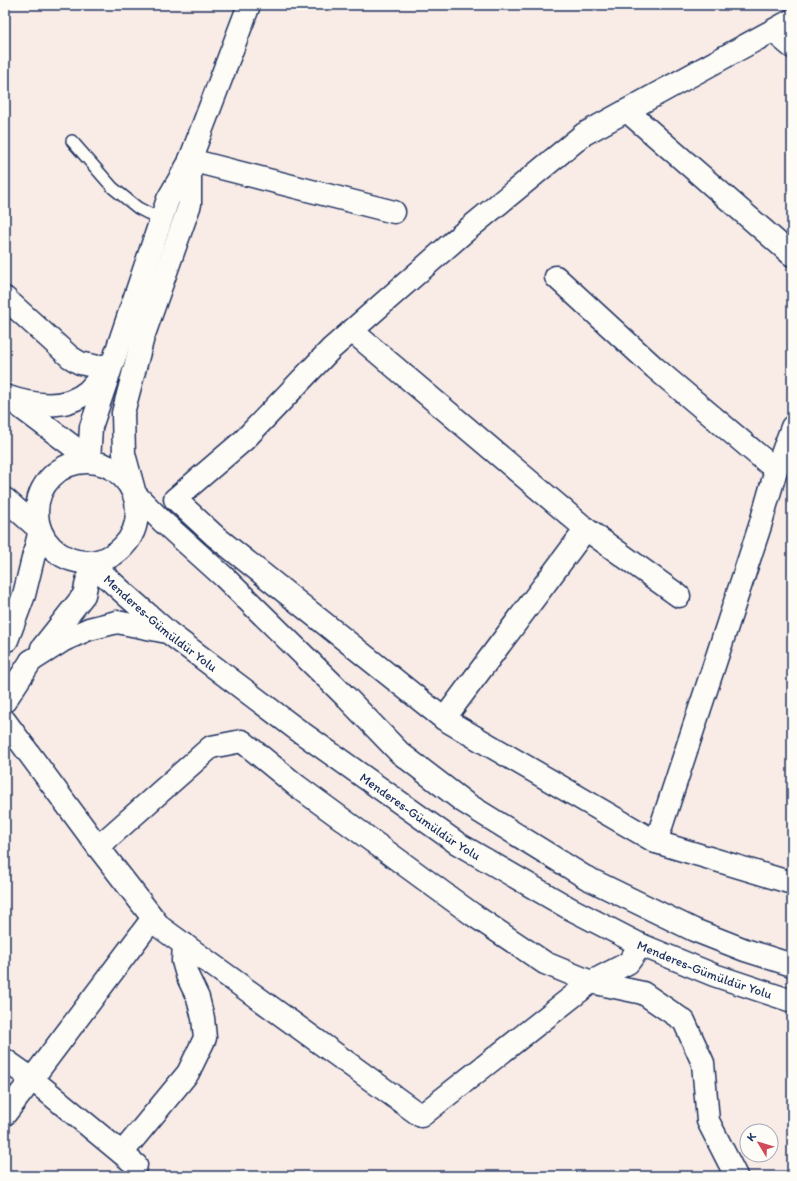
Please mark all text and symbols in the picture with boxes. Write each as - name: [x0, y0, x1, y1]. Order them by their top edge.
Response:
- street label: Menderes-Gümüldür Yolu: [101, 571, 220, 674]
- street label: Menderes-Gümüldür Yolu: [357, 769, 484, 863]
- street label: Menderes-Gümüldür Yolu: [635, 937, 774, 1001]
- north arrow: [739, 1123, 779, 1163]
- text: K: [744, 1130, 759, 1144]

